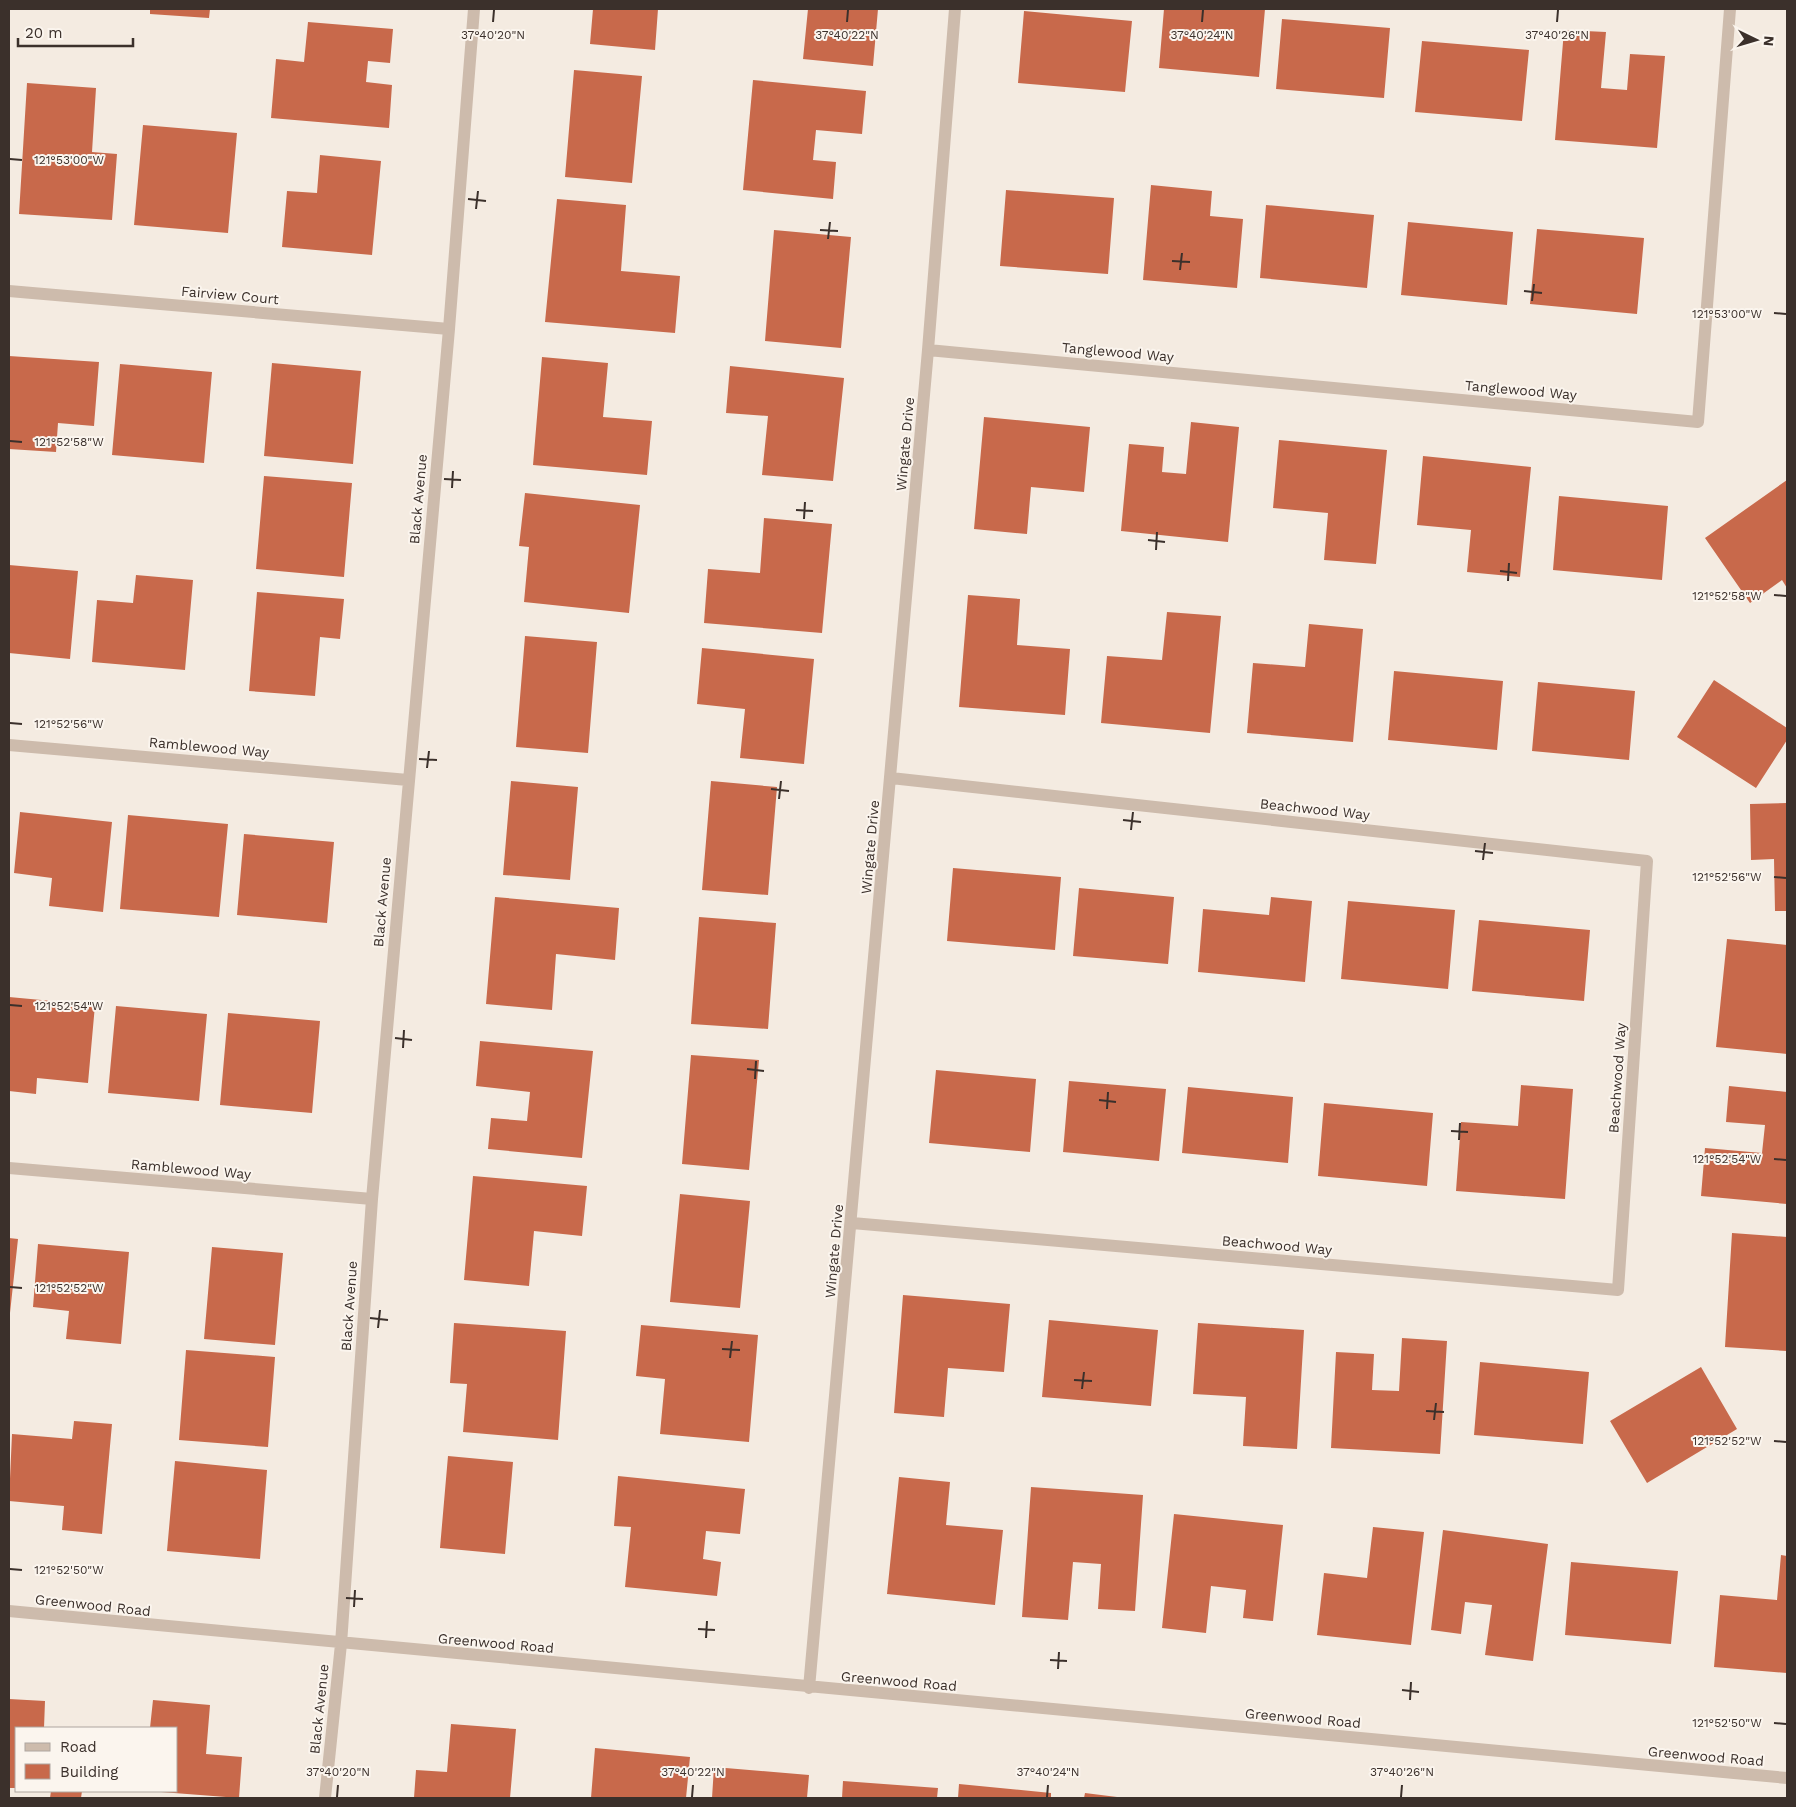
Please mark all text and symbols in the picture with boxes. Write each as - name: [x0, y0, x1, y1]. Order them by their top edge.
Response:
- scale bar: [18, 15, 132, 47]
- north arrow: [1731, 15, 1781, 65]
- text: 20 m: [25, 24, 63, 42]
- text: 37°40'20"N: [461, 28, 525, 42]
- text: 37°40'22"N: [815, 28, 879, 42]
- text: 37°40'24"N: [1170, 28, 1234, 42]
- text: 37°40'26"N: [1525, 28, 1589, 42]
- text: N: [1761, 35, 1777, 47]
- text: 121°53'00"W: [34, 153, 104, 167]
- street label: Fairview Court: [180, 283, 280, 307]
- text: 121°53'00"W: [1692, 307, 1762, 321]
- street label: Tanglewood Way: [1061, 339, 1175, 365]
- street label: Tanglewood Way: [1464, 377, 1578, 403]
- street label: Wingate Drive: [893, 396, 917, 492]
- text: 121°52'58"W: [34, 435, 104, 449]
- street label: Black Avenue: [406, 453, 430, 545]
- text: 121°52'58"W: [1692, 589, 1762, 603]
- text: 121°52'56"W: [34, 717, 104, 731]
- street label: Ramblewood Way: [148, 734, 271, 760]
- street label: Beachwood Way: [1259, 795, 1372, 823]
- street label: Wingate Drive: [858, 799, 882, 895]
- street label: Black Avenue: [370, 856, 394, 948]
- text: 121°52'56"W: [1692, 870, 1762, 884]
- text: 121°52'54"W: [35, 999, 104, 1013]
- street label: Beachwood Way: [1605, 1021, 1629, 1134]
- text: 121°52'54"W: [1693, 1152, 1762, 1166]
- street label: Ramblewood Way: [130, 1156, 253, 1182]
- street label: Wingate Drive: [822, 1203, 846, 1299]
- street label: Beachwood Way: [1221, 1232, 1334, 1258]
- street label: Black Avenue: [338, 1260, 360, 1352]
- text: 121°52'52"W: [34, 1281, 104, 1295]
- text: 121°52'52"W: [1692, 1434, 1762, 1448]
- text: 121°52'50"W: [34, 1563, 104, 1577]
- street label: Greenwood Road: [34, 1591, 152, 1619]
- street label: Greenwood Road: [437, 1630, 555, 1656]
- street label: Black Avenue: [306, 1663, 332, 1755]
- street label: Greenwood Road: [840, 1668, 958, 1694]
- street label: Greenwood Road: [1244, 1705, 1362, 1731]
- text: 121°52'50"W: [1692, 1716, 1762, 1730]
- legend: [15, 1727, 178, 1792]
- text: Road: [60, 1738, 97, 1756]
- street label: Greenwood Road: [1647, 1743, 1765, 1769]
- text: Building: [60, 1763, 118, 1781]
- text: 37°40'20"N: [306, 1765, 370, 1779]
- text: 37°40'22"N: [661, 1765, 725, 1779]
- text: 37°40'24"N: [1016, 1765, 1080, 1779]
- text: 37°40'26"N: [1370, 1765, 1434, 1779]

